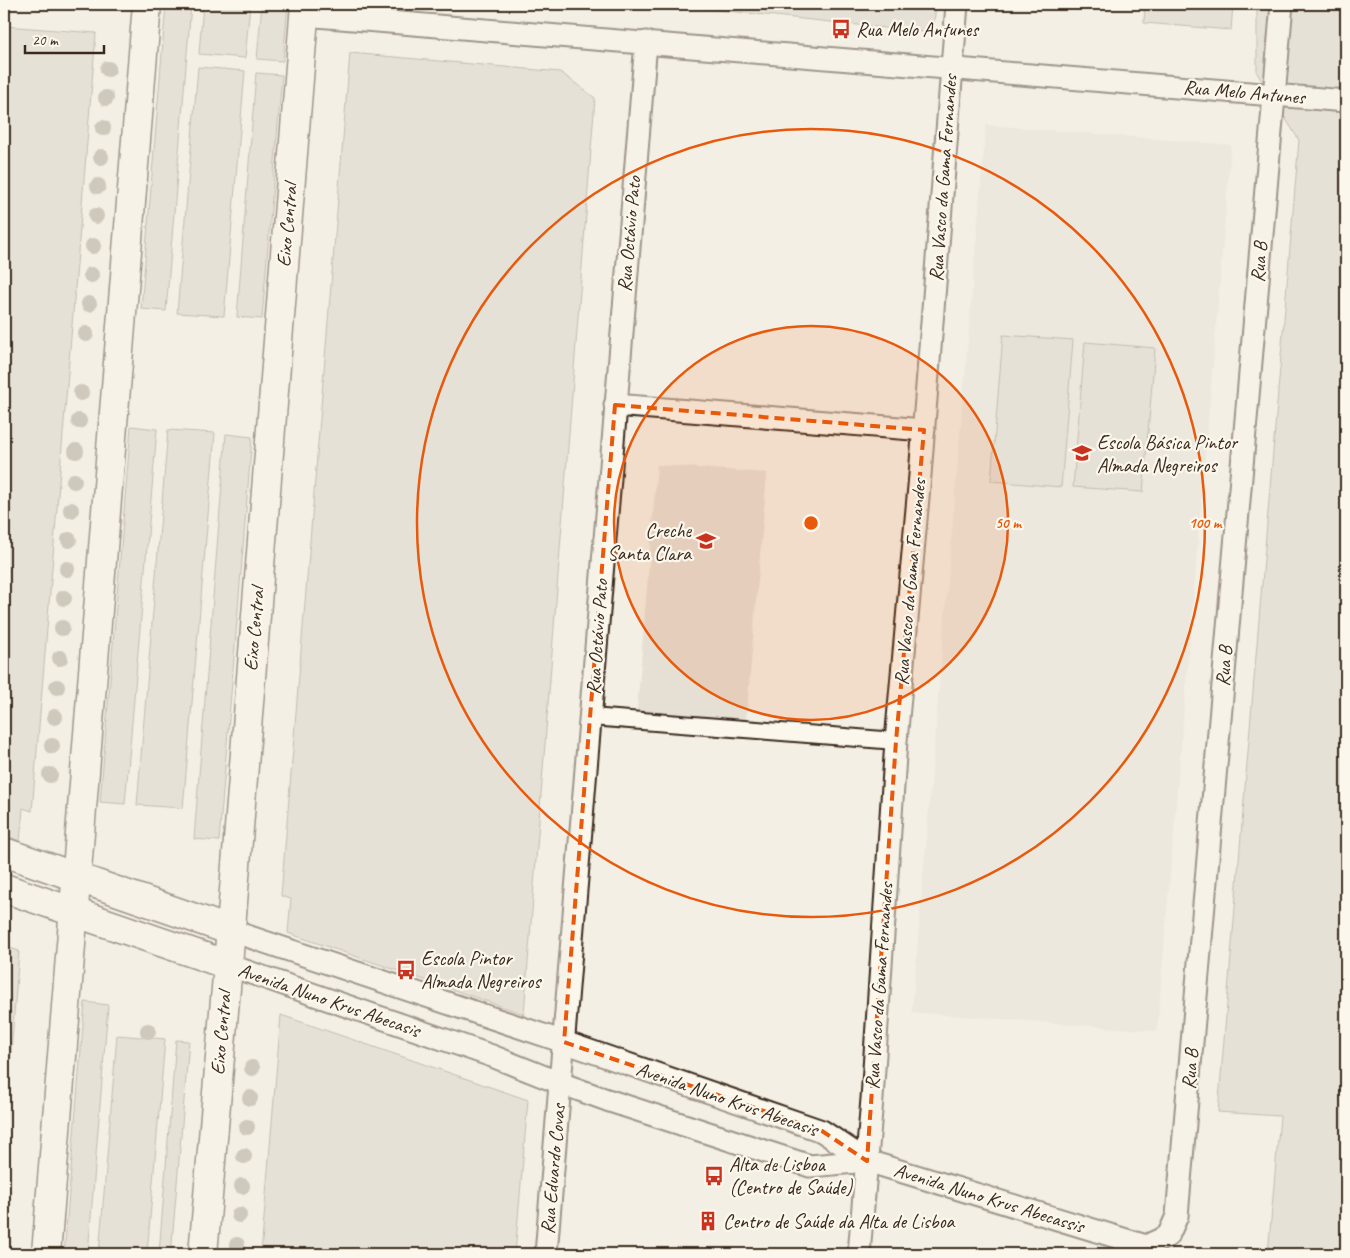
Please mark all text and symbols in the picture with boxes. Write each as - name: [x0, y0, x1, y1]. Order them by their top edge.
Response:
- place label: Rua Melo Antunes: [856, 17, 980, 42]
- bus stop icon: Rua Melo Antunes: [830, 18, 852, 40]
- scale bar: [25, 22, 104, 54]
- text: 20 m: [32, 31, 59, 50]
- street label: Rua Vasco da Gama Fernandes: [923, 72, 963, 282]
- street label: Rua Melo Antunes: [1182, 74, 1308, 110]
- street label: Rua Octávio Pato: [612, 174, 647, 293]
- street label: Eixo Central: [271, 179, 303, 268]
- street label: Rua B: [1245, 239, 1273, 283]
- place label: Escola Básica Pintor Almada Negreiros: [1097, 430, 1239, 478]
- school or university icon: Escola Básica Pintor Almada Negreiros: [1071, 442, 1093, 464]
- street label: Rua Vasco da Gama Fernandes: [889, 476, 932, 686]
- centre of rings: [802, 514, 820, 532]
- text: 50 m: [995, 514, 1022, 533]
- text: 100 m: [1189, 514, 1223, 533]
- place label: Creche Santa Clara: [607, 518, 692, 566]
- school or university icon: Creche Santa Clara: [695, 530, 717, 552]
- street label: Rua Octávio Pato: [580, 578, 614, 696]
- street label: Eixo Central: [238, 583, 270, 672]
- street label: Rua B: [1210, 643, 1238, 687]
- street label: Rua Vasco da Gama Fernandes: [859, 880, 899, 1090]
- place label: Escola Pintor Almada Negreiros: [421, 946, 542, 994]
- street label: Avenida Nuno Krus Abecasis: [235, 957, 425, 1044]
- bus stop icon: Escola Pintor Almada Negreiros: [395, 959, 417, 981]
- street label: Eixo Central: [205, 987, 237, 1076]
- street label: Rua B: [1176, 1046, 1204, 1090]
- street label: Avenida Nuno Krus Abecasis: [633, 1056, 823, 1143]
- street label: Rua Eduardo Covas: [535, 1101, 571, 1235]
- place label: Alta de Lisboa (Centro de Saúde): [729, 1152, 853, 1200]
- street label: Avenida Nuno Krus Abecassis: [891, 1157, 1089, 1239]
- bus stop icon: Alta de Lisboa (Centro de Saúde): [703, 1165, 725, 1187]
- place label: Centro de Saúde da Alta de Lisboa: [723, 1209, 956, 1234]
- building icon: Centro de Saúde da Alta de Lisboa: [697, 1210, 719, 1232]

